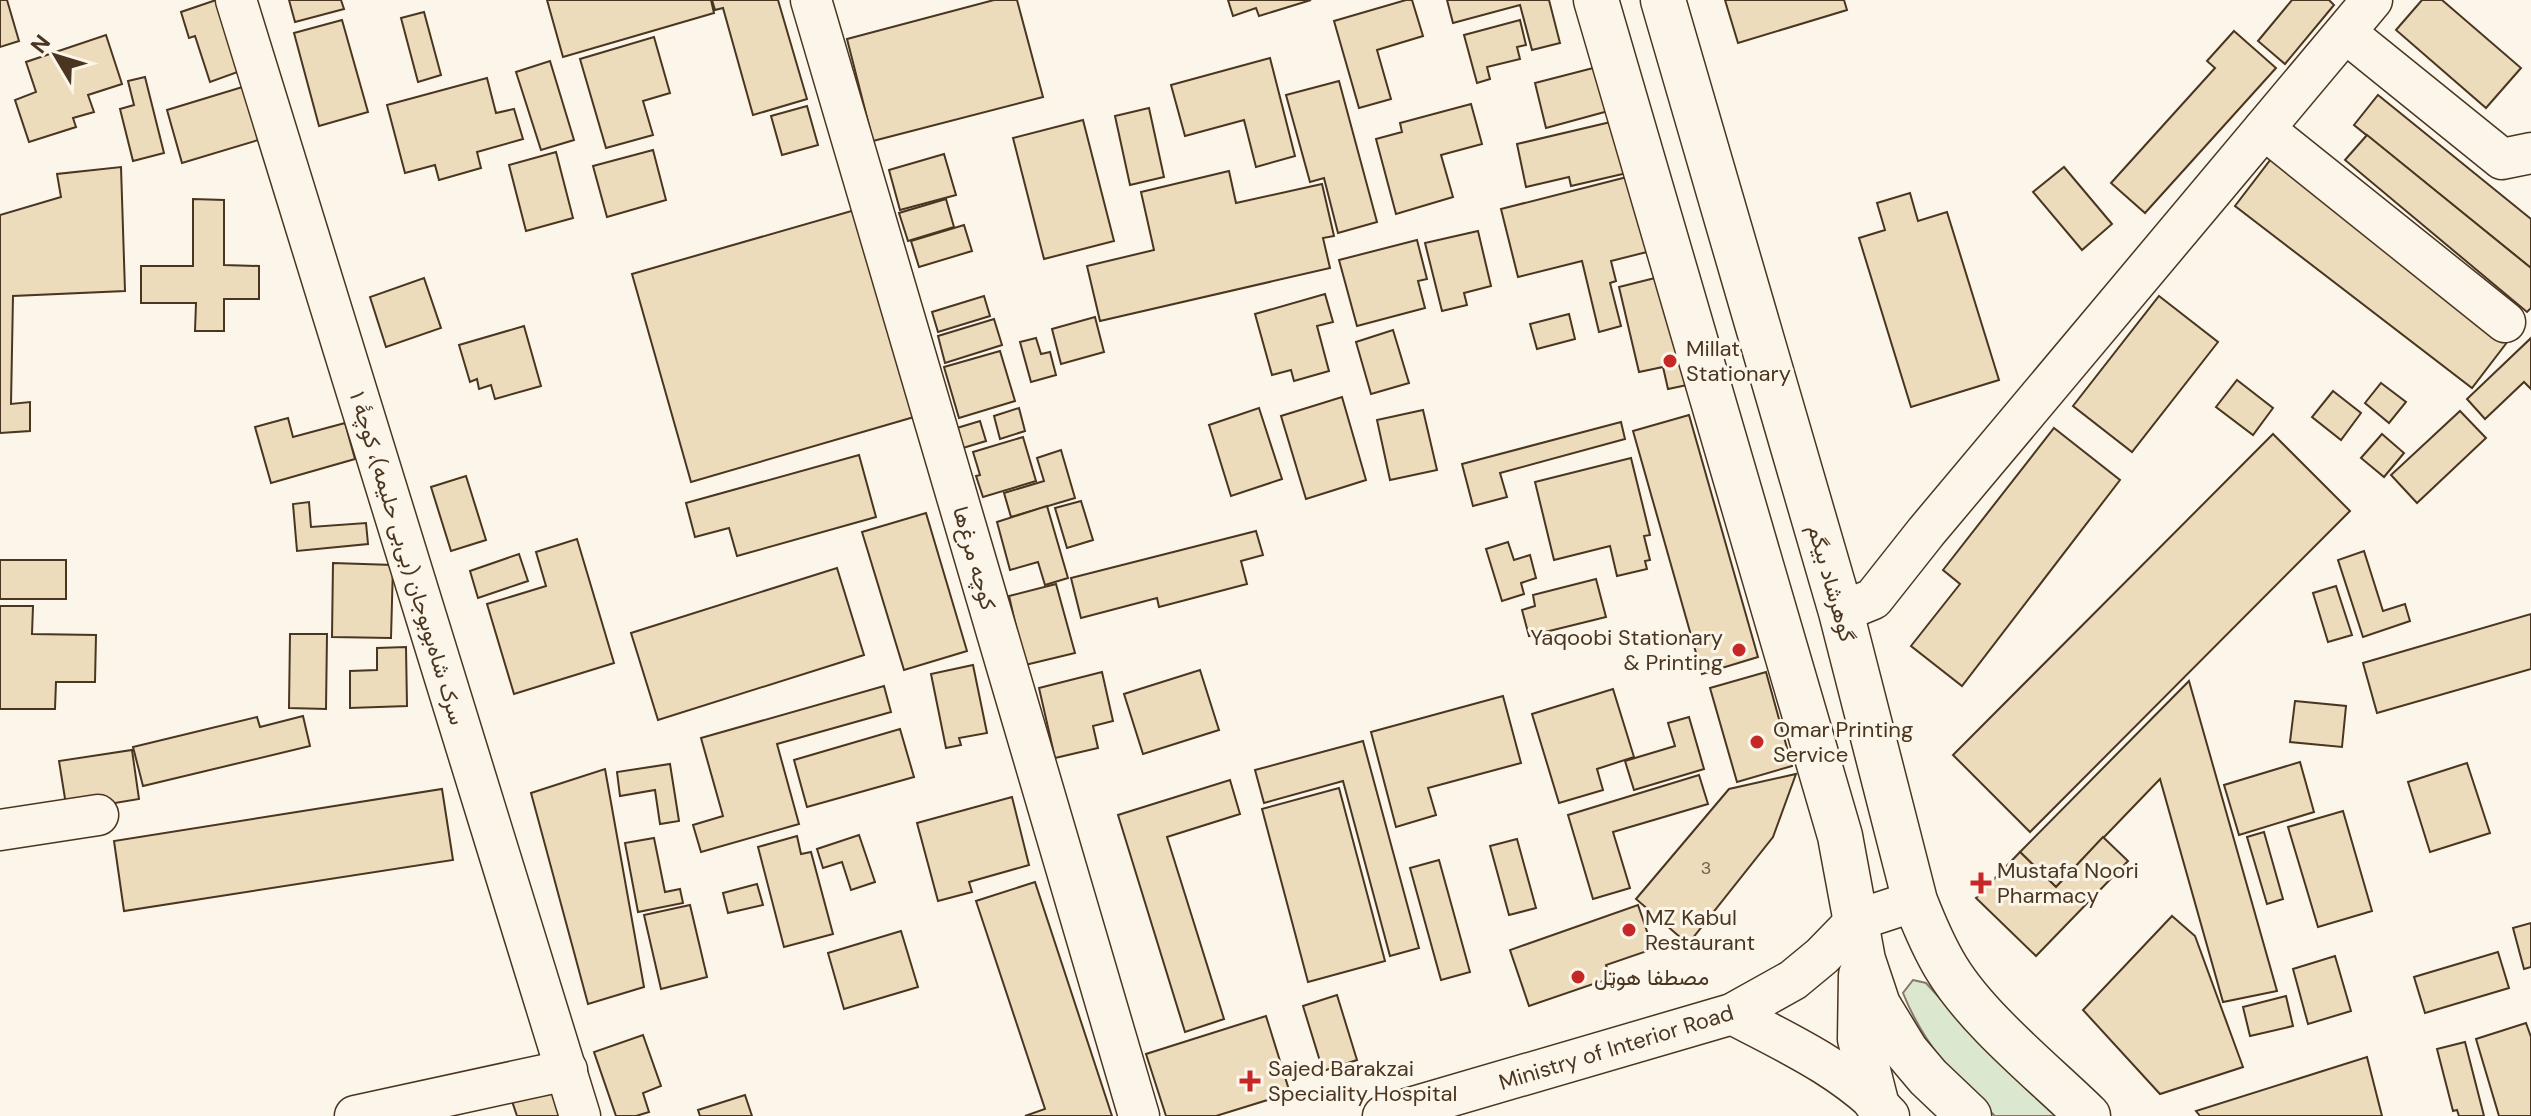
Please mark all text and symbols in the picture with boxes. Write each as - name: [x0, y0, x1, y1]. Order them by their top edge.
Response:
- north arrow: [16, 16, 96, 96]
- text: N: [24, 29, 57, 59]
- place label: Millat Stationary: [1686, 334, 1791, 388]
- marker: Millat Stationary: [1661, 352, 1679, 370]
- street label: سرک شاه‌بوبوجان (بی‌بی حلیمه)، کوچۀ ۱: [343, 388, 472, 728]
- street label: کوچه مرغ‌ها: [946, 503, 1003, 614]
- street label: گوهرشاد بیگم: [1801, 521, 1862, 645]
- place label: Yaqoobi Stationary & Printing: [1530, 623, 1723, 677]
- marker: Yaqoobi Stationary & Printing: [1730, 641, 1748, 659]
- place label: Omar Printing Service: [1773, 715, 1913, 769]
- marker: Omar Printing Service: [1748, 733, 1766, 751]
- house number: 3: [1701, 856, 1711, 880]
- place label: Mustafa Noori Pharmacy: [1997, 856, 2139, 910]
- marker: Mustafa Noori Pharmacy: [1972, 874, 1990, 892]
- place label: MZ Kabul Restaurant: [1645, 903, 1755, 957]
- marker: MZ Kabul Restaurant: [1620, 921, 1638, 939]
- place label: مصطفا هوټل: [1594, 963, 1709, 992]
- marker: مصطفا هوټل: [1569, 968, 1587, 986]
- street label: Ministry of Interior Road: [1495, 998, 1737, 1097]
- place label: Sajed Barakzai Speciality Hospital: [1268, 1054, 1457, 1108]
- marker: Sajed Barakzai Speciality Hospital: [1239, 1070, 1261, 1092]

